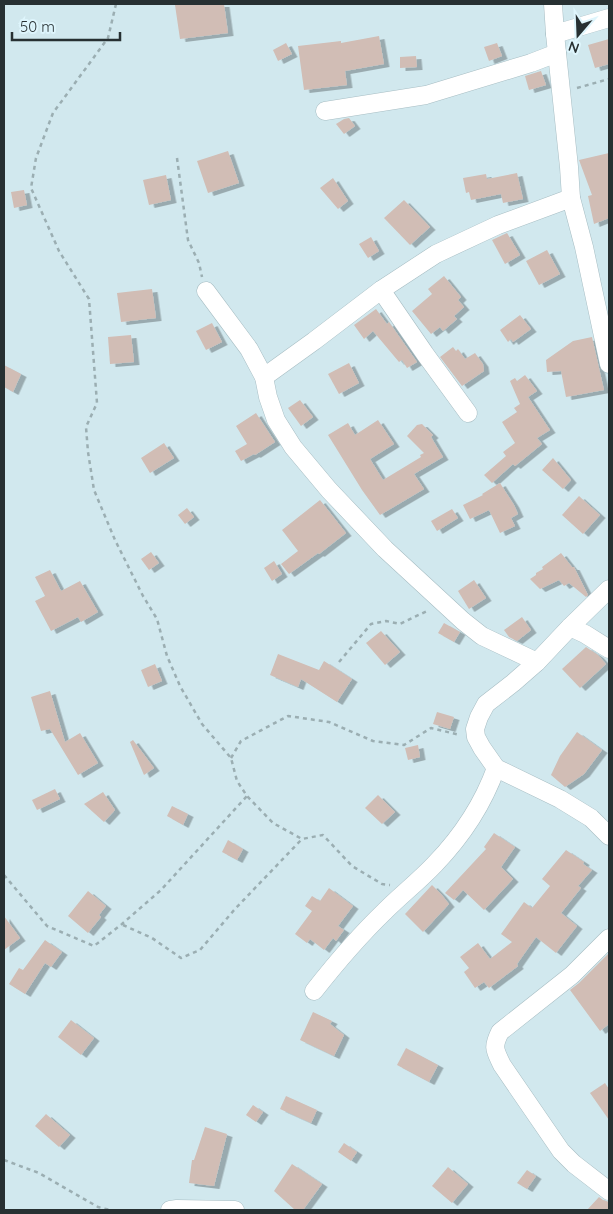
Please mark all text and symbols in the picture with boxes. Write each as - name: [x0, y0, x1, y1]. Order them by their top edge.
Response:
- scale bar: [12, 10, 120, 42]
- north arrow: [553, 10, 603, 60]
- text: 50 m: [20, 17, 55, 36]
- text: N: [566, 37, 582, 57]

